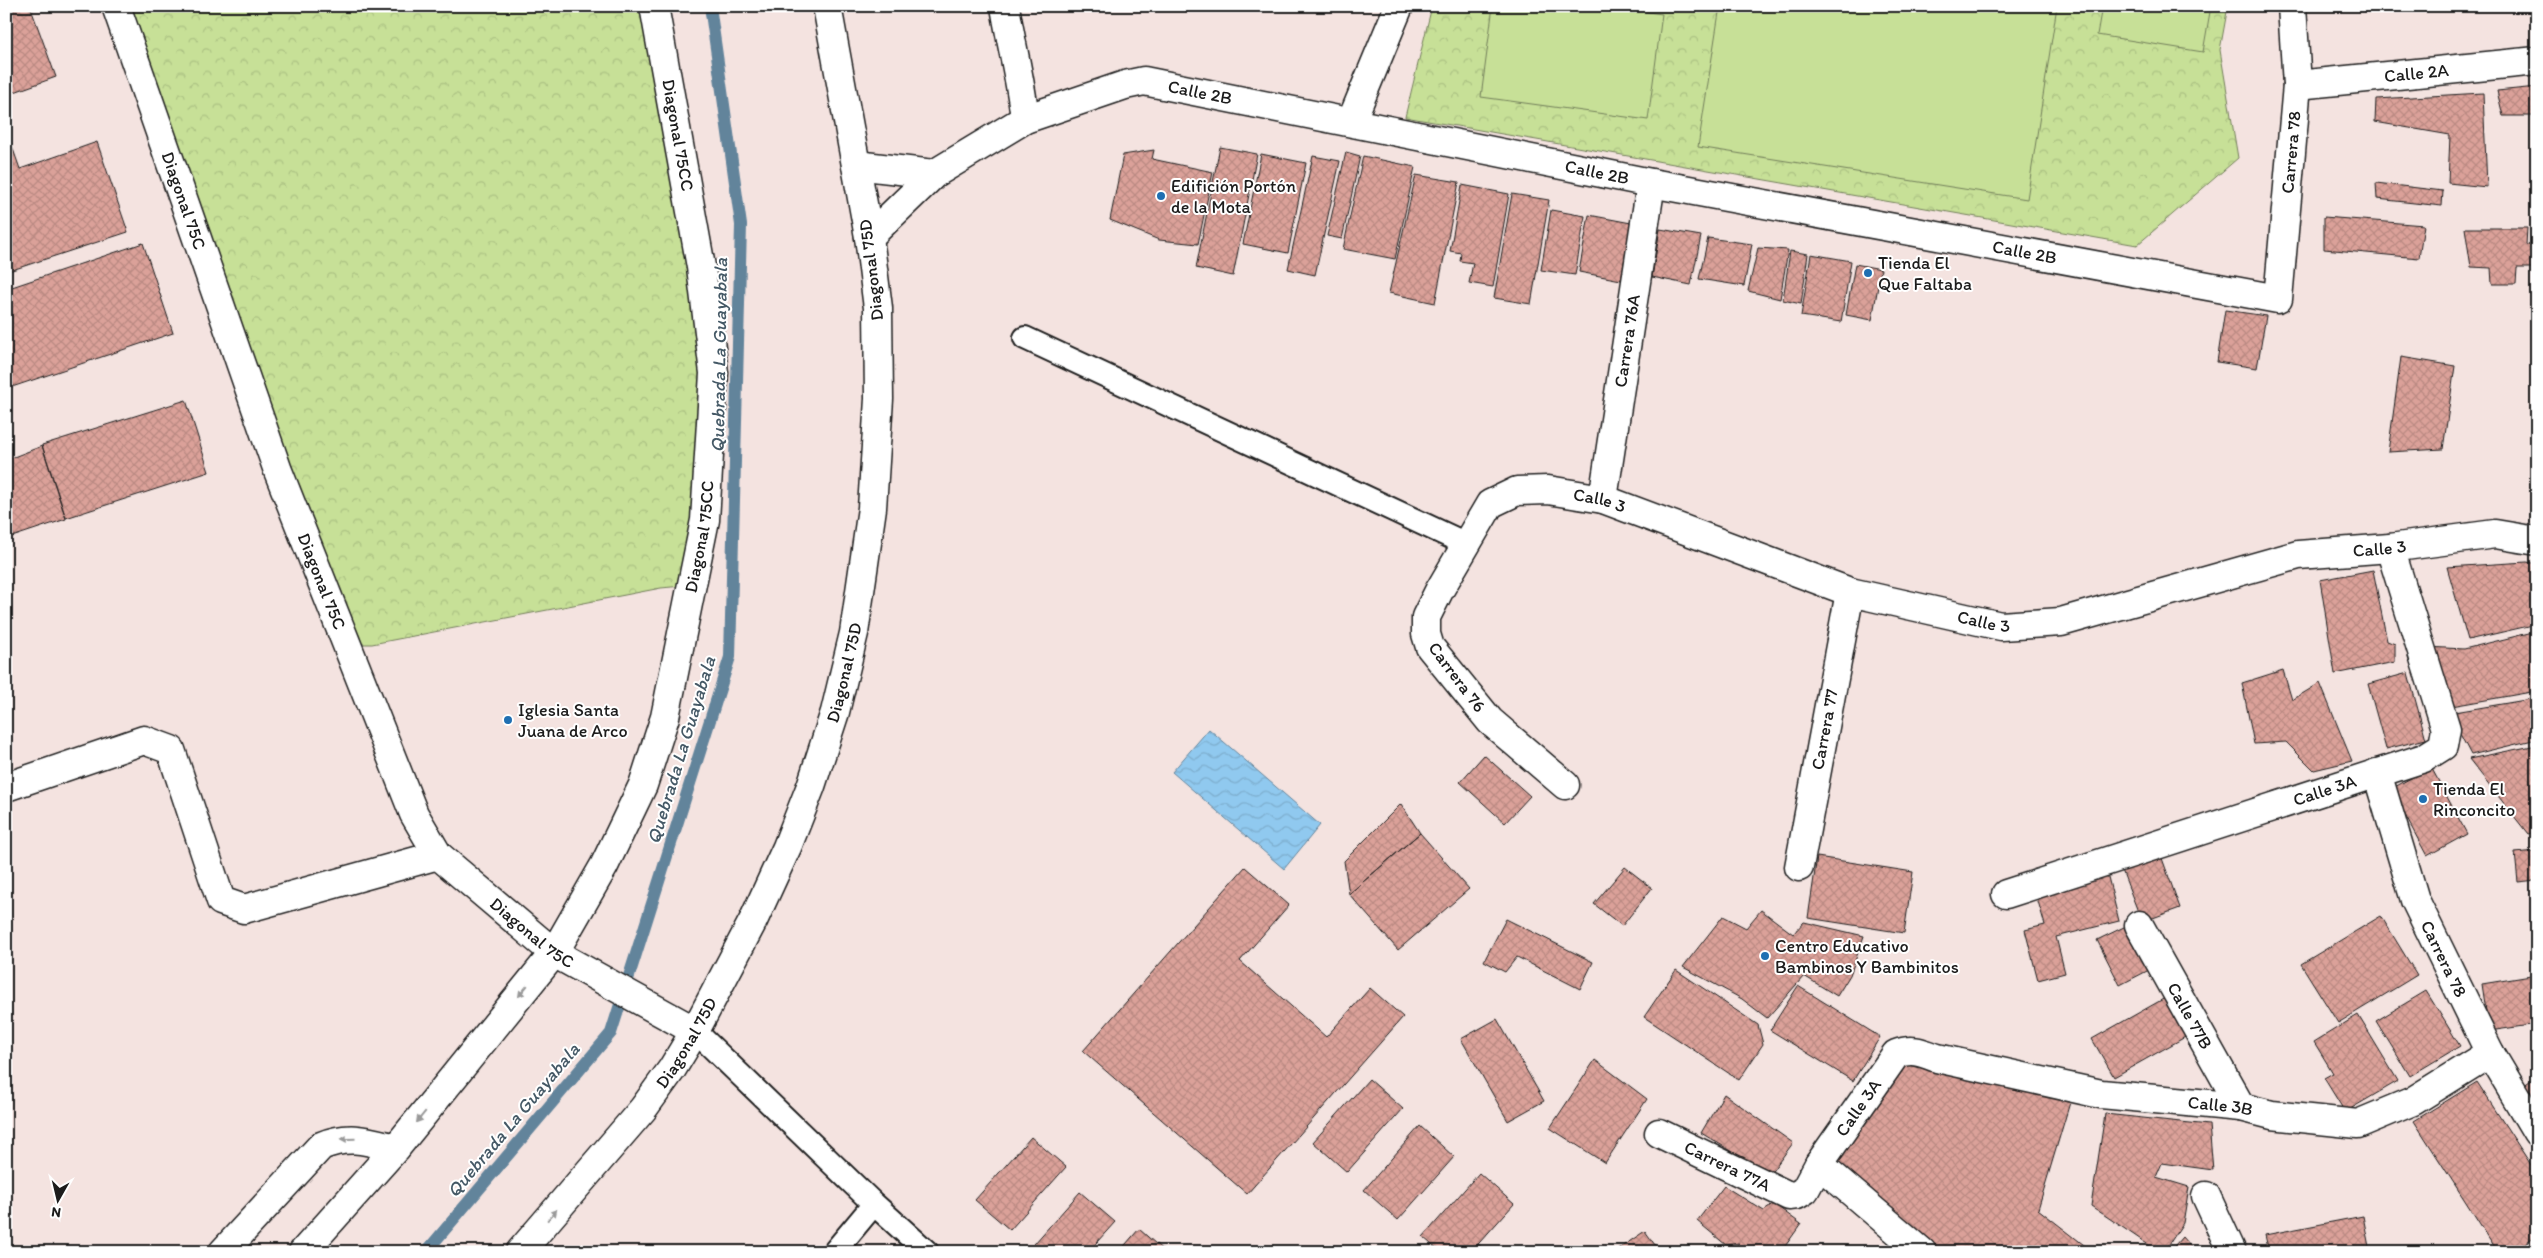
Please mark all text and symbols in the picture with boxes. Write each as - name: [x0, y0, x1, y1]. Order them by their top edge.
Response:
- street label: Calle 2A: [2383, 59, 2450, 87]
- street label: Calle 2B: [1166, 75, 1234, 109]
- street label: Diagonal 75CC: [657, 77, 699, 193]
- street label: Carrera 78: [2276, 110, 2306, 195]
- street label: Diagonal 75C: [157, 149, 211, 252]
- street label: Calle 2B: [1563, 155, 1631, 189]
- place label: Edifición Portón de la Mota: [1171, 175, 1296, 218]
- marker: Edifición Portón de la Mota: [1155, 190, 1167, 202]
- street label: Diagonal 75D: [854, 218, 888, 322]
- street label: Calle 2B: [1991, 235, 2059, 269]
- place label: Tienda El Que Faltaba: [1878, 252, 1972, 295]
- water label: Quebrada La Guayabala: [706, 257, 732, 452]
- marker: Tienda El Que Faltaba: [1862, 267, 1874, 279]
- street label: Carrera 76A: [1609, 292, 1645, 389]
- street label: Diagonal 75CC: [679, 480, 718, 595]
- street label: Calle 3: [1572, 483, 1629, 518]
- street label: Diagonal 75C: [293, 530, 351, 633]
- street label: Calle 3: [2352, 535, 2408, 562]
- street label: Calle 3: [1955, 605, 2011, 637]
- street label: Diagonal 75D: [821, 621, 866, 726]
- street label: Carrera 76: [1423, 637, 1491, 717]
- water label: Quebrada La Guayabala: [642, 653, 720, 846]
- street label: Carrera 77: [1806, 687, 1843, 772]
- place label: Iglesia Santa Juana de Arco: [518, 699, 628, 742]
- marker: Iglesia Santa Juana de Arco: [502, 714, 514, 726]
- street label: Calle 3A: [2290, 770, 2359, 811]
- place label: Tienda El Rinconcito: [2433, 778, 2515, 821]
- marker: Tienda El Rinconcito: [2417, 793, 2429, 805]
- street label: Diagonal 75C: [485, 893, 578, 973]
- street label: Carrera 78: [2416, 917, 2472, 1001]
- place label: Centro Educativo Bambinos Y Bambinitos: [1775, 935, 1959, 978]
- marker: Centro Educativo Bambinos Y Bambinitos: [1759, 950, 1771, 962]
- street label: Calle 77B: [2162, 978, 2217, 1053]
- one-way arrow: [517, 984, 528, 997]
- street label: Diagonal 75D: [651, 993, 722, 1093]
- water label: Quebrada La Guayabala: [442, 1038, 584, 1202]
- street label: Calle 3A: [1831, 1074, 1886, 1141]
- street label: Calle 3B: [2187, 1091, 2255, 1121]
- one-way arrow: [415, 1110, 426, 1123]
- one-way arrow: [340, 1135, 356, 1143]
- street label: Carrera 77A: [1681, 1136, 1775, 1197]
- north arrow: [32, 1176, 82, 1226]
- text: N: [50, 1203, 62, 1221]
- one-way arrow: [546, 1209, 558, 1221]

